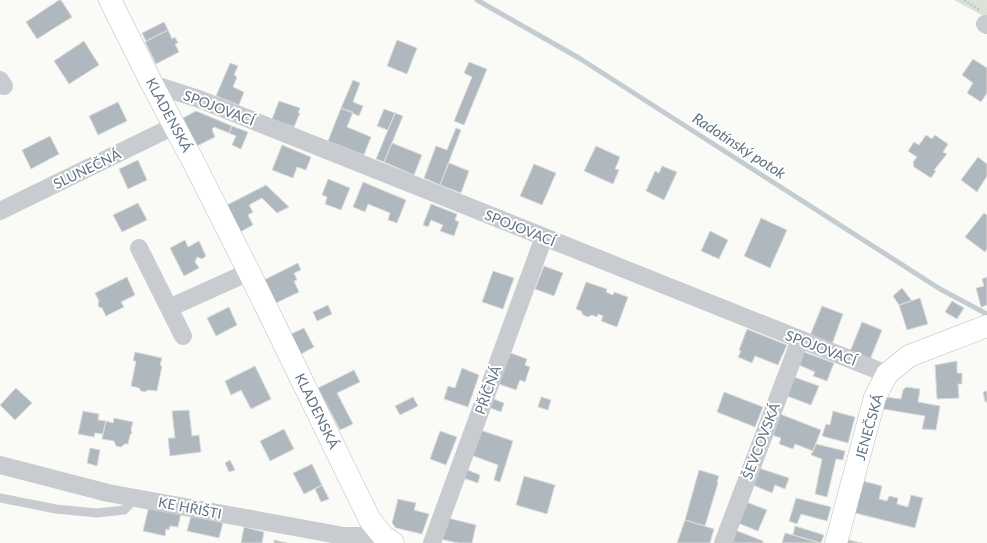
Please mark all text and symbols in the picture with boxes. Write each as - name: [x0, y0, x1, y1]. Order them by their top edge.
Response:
- street label: KLADENSKÁ: [143, 75, 196, 155]
- street label: SPOJOVACÍ: [181, 86, 258, 129]
- water label: Radotínský potok: [690, 108, 790, 182]
- street label: SLUNEČNÁ: [50, 145, 124, 192]
- street label: SPOJOVACÍ: [482, 206, 559, 250]
- street label: SPOJOVACÍ: [783, 326, 860, 369]
- street label: PŘÍČNÁ: [471, 363, 504, 417]
- street label: KLADENSKÁ: [292, 370, 343, 452]
- street label: JENEČSKÁ: [851, 391, 886, 462]
- street label: ŠEVCOVSKÁ: [738, 400, 783, 481]
- street label: KE HŘIŠTI: [157, 493, 223, 522]

